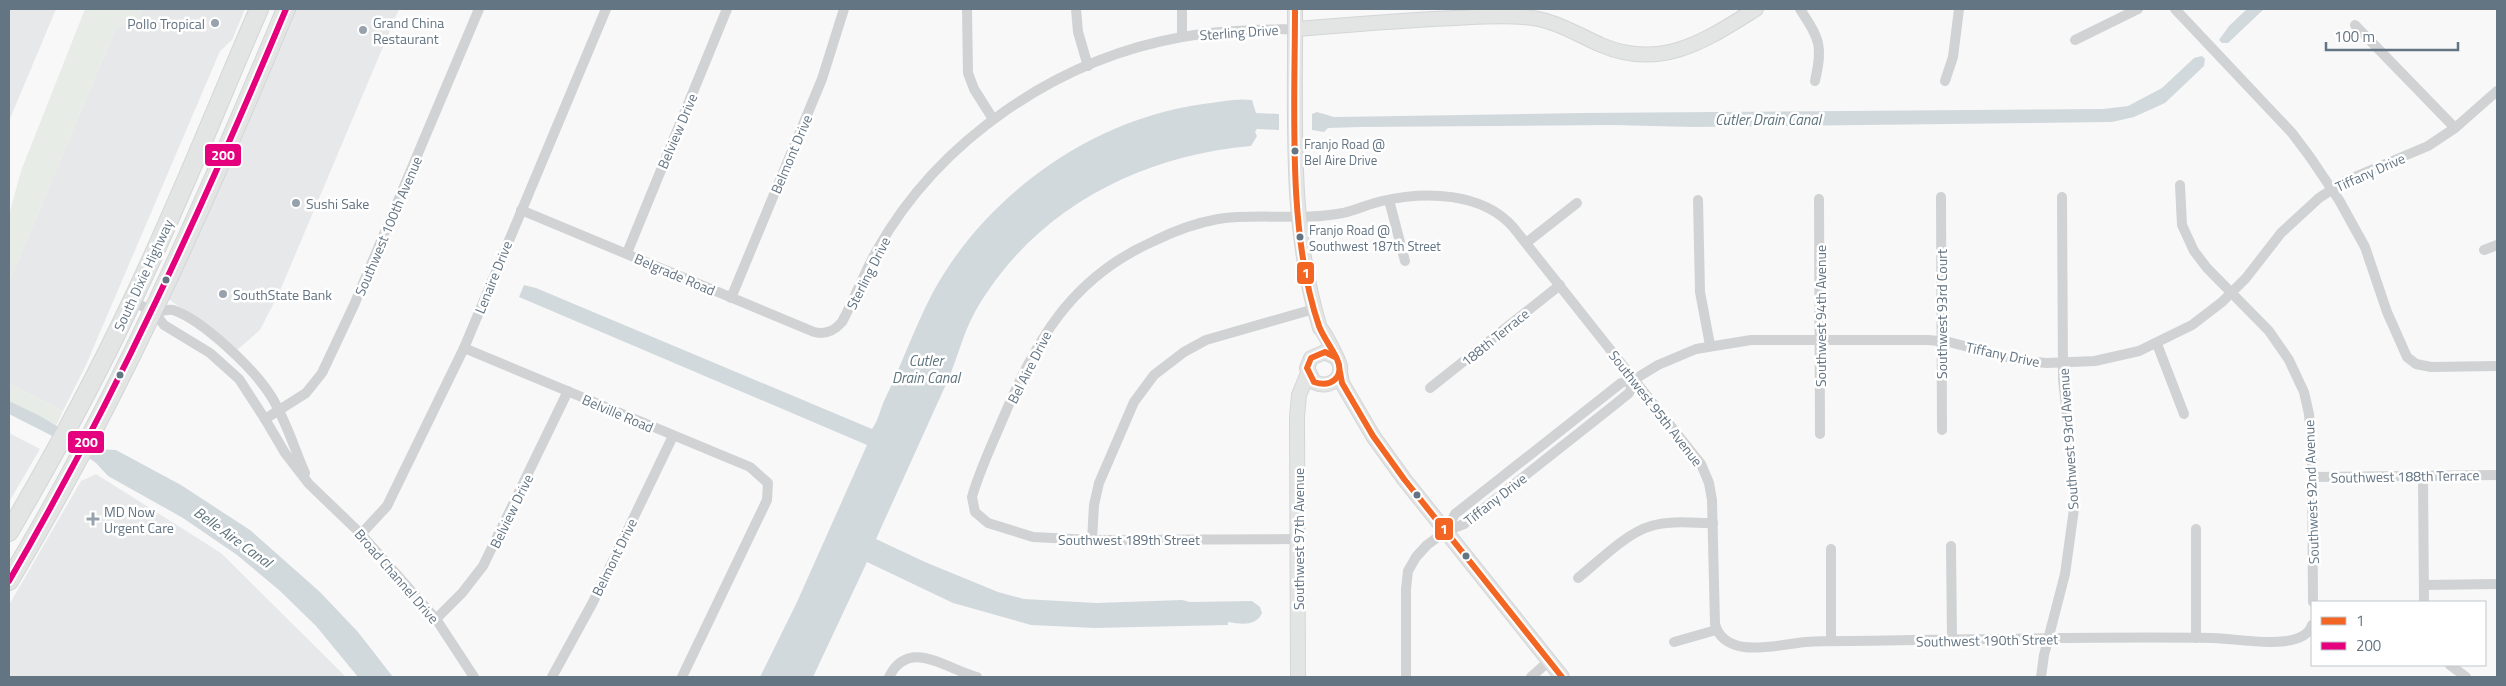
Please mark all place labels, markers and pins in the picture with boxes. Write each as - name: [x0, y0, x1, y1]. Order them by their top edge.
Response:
- place label: Grand China Restaurant: [373, 12, 444, 49]
- place label: Pollo Tropical: [127, 13, 205, 34]
- marker: Pollo Tropical: [209, 17, 221, 29]
- marker: Grand China Restaurant: [357, 24, 369, 36]
- place label: Franjo Road @ Bel Aire Drive: [1304, 134, 1385, 170]
- marker: Franjo Road @ Bel Aire Drive: [1290, 146, 1300, 156]
- place label: Sushi Sake: [306, 193, 369, 214]
- marker: Sushi Sake: [290, 197, 302, 209]
- place label: Franjo Road @ Southwest 187th Street: [1309, 220, 1441, 256]
- marker: Franjo Road @ Southwest 187th Street: [1295, 232, 1305, 242]
- unlabelled marker: [161, 275, 171, 285]
- place label: SouthState Bank: [233, 284, 332, 305]
- marker: SouthState Bank: [217, 288, 229, 300]
- unlabelled marker: [115, 370, 125, 380]
- unlabelled marker: [1412, 490, 1422, 500]
- place label: MD Now Urgent Care: [104, 501, 174, 538]
- marker: MD Now Urgent Care: [86, 512, 100, 526]
- unlabelled marker: [1461, 551, 1471, 561]

